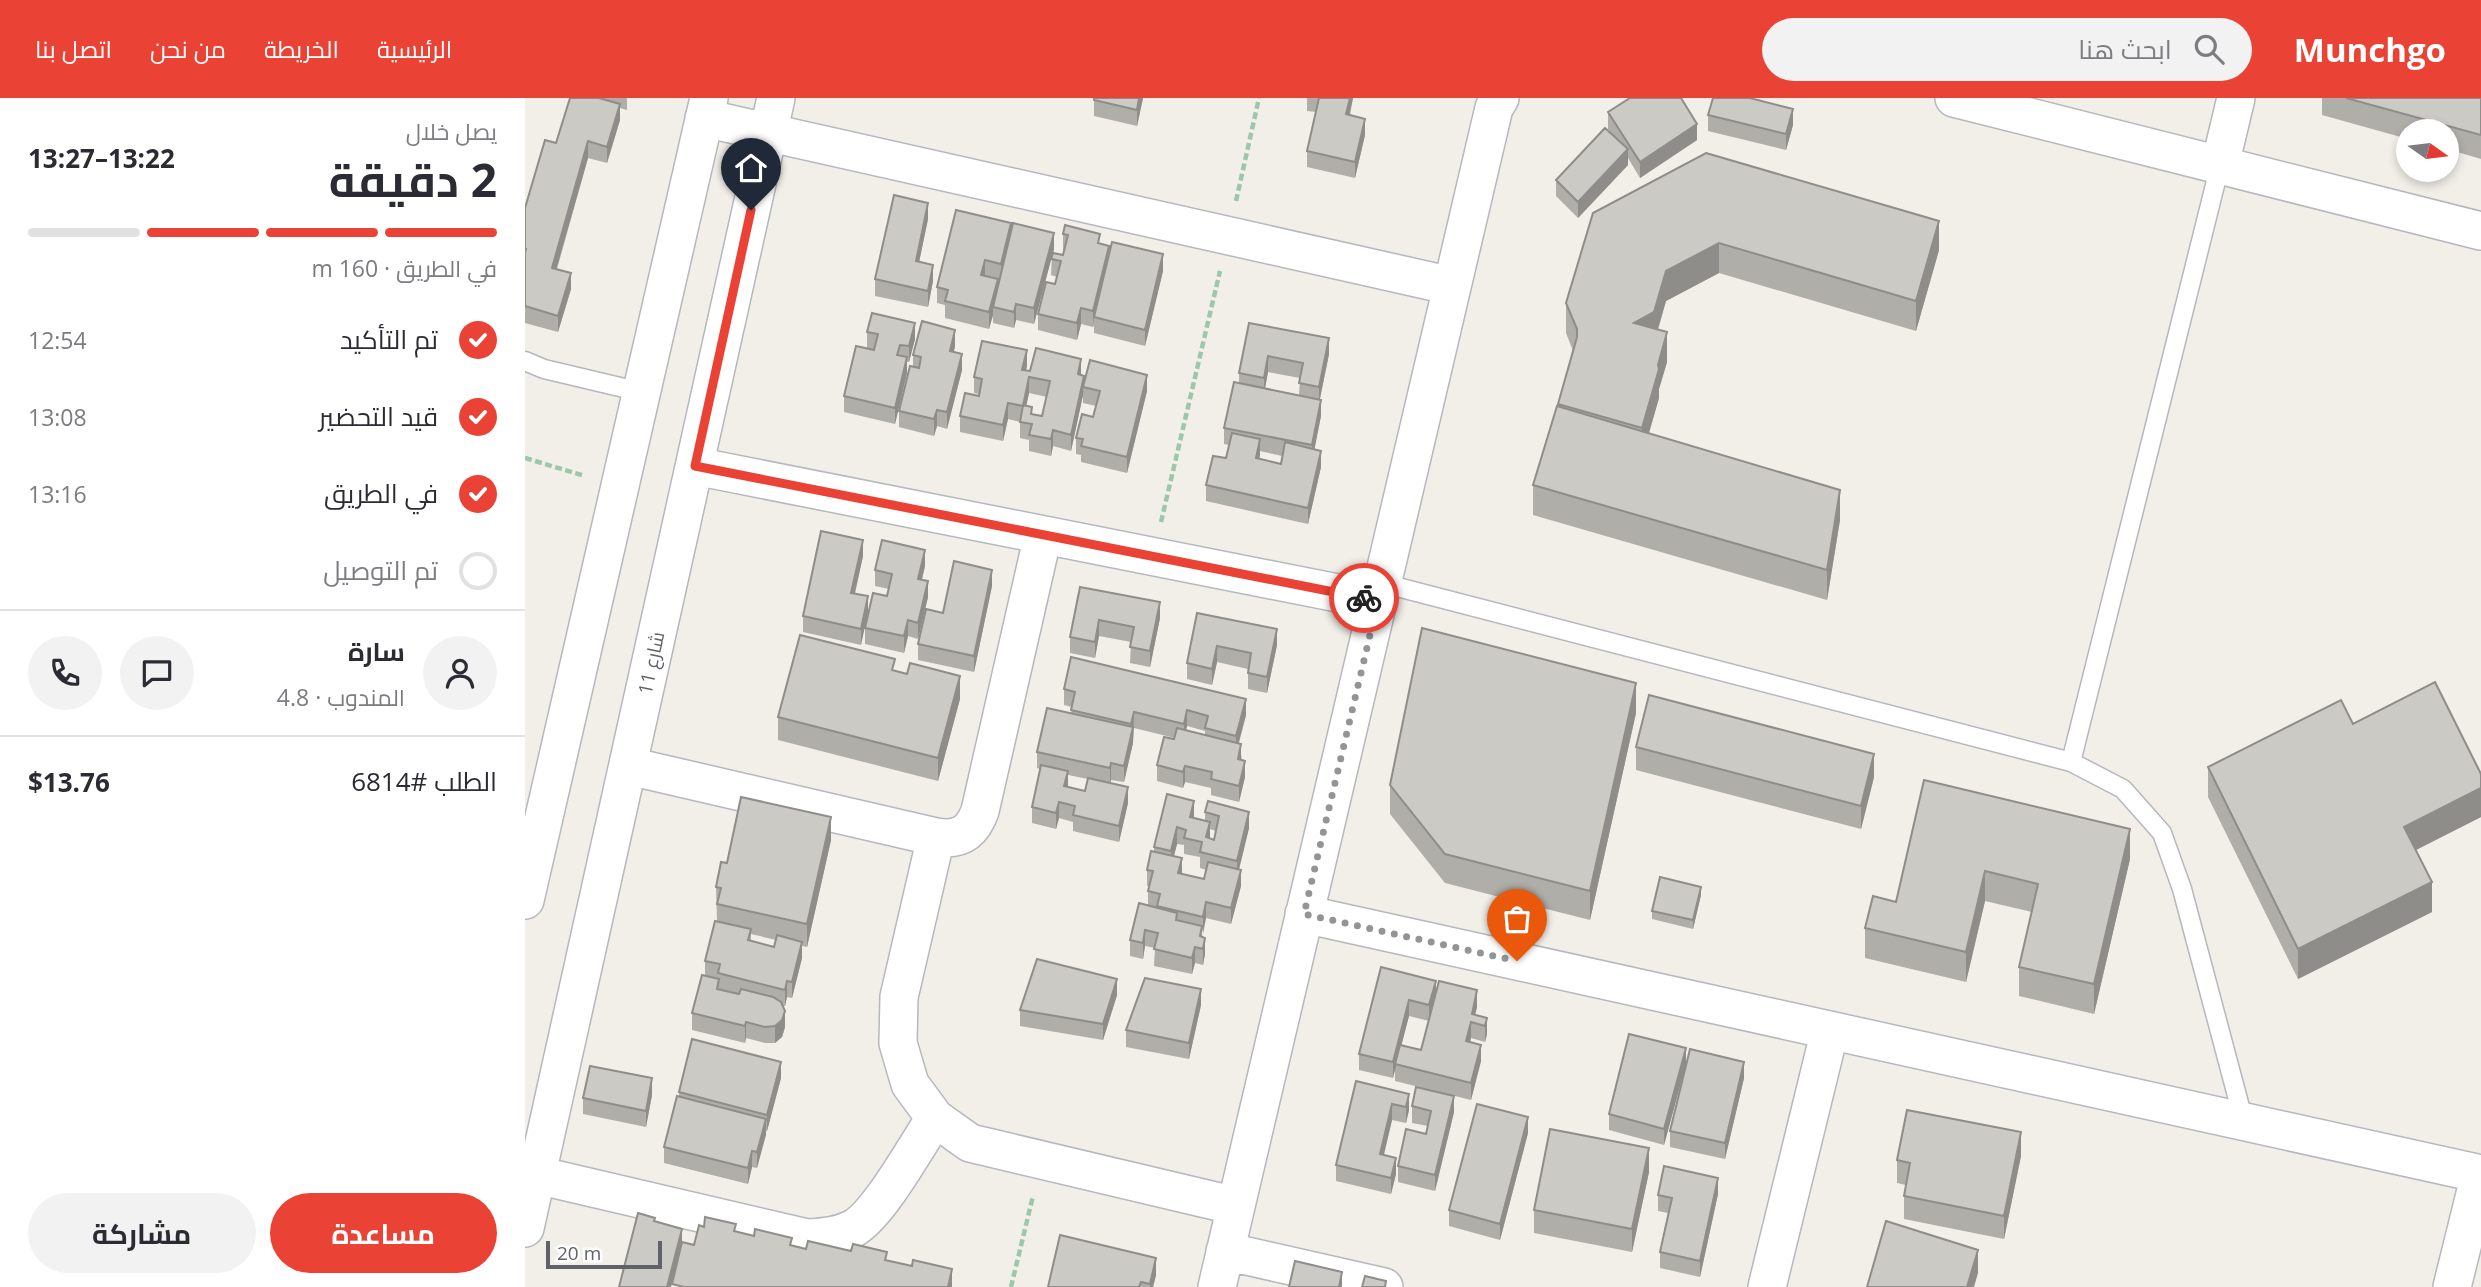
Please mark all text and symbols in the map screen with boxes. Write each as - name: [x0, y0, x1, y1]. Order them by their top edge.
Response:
- search box: [1762, 18, 2252, 81]
- text: Munchgo: [2294, 27, 2446, 72]
- icon: search: [2190, 30, 2228, 68]
- text: ابحث هنا: [2078, 31, 2172, 67]
- text: اتصل بنا: [35, 32, 112, 65]
- text: من نحن: [150, 32, 226, 65]
- text: الخريطة: [264, 32, 339, 65]
- text: الرئيسية: [377, 32, 452, 65]
- text: يصل خلال: [406, 115, 497, 147]
- north arrow: [2396, 119, 2459, 182]
- map controls: [2396, 119, 2459, 182]
- pin: [721, 138, 781, 210]
- text: 13:22–13:27: [28, 140, 175, 176]
- text: 2 دقيقة: [329, 148, 497, 210]
- icon: home: [732, 149, 770, 187]
- text: في الطريق · 160 m: [311, 252, 497, 284]
- text: تم التأكيد: [340, 321, 438, 357]
- icon: check: [459, 321, 497, 359]
- text: 12:54: [28, 324, 87, 356]
- text: قيد التحضير: [319, 398, 438, 434]
- icon: check: [459, 398, 497, 436]
- text: 13:08: [28, 401, 87, 433]
- text: في الطريق: [324, 475, 438, 511]
- icon: check: [459, 475, 497, 513]
- text: 13:16: [28, 478, 87, 510]
- text: تم التوصيل: [323, 552, 438, 588]
- courier: [1329, 563, 1399, 633]
- icon: bike: [1345, 579, 1383, 617]
- street label: شارع 11: [632, 629, 671, 697]
- text: سارة: [348, 633, 405, 669]
- button: phone: [28, 636, 102, 710]
- button: chat: [120, 636, 194, 710]
- button: person: [423, 636, 497, 710]
- text: المندوب · 4.8: [277, 681, 405, 713]
- text: الطلب #6814: [351, 763, 497, 799]
- text: $13.76: [28, 764, 110, 800]
- pin: [1487, 889, 1547, 961]
- icon: bag: [1498, 900, 1536, 938]
- button: مشاركة: [28, 1193, 256, 1273]
- button: مساعدة: [270, 1193, 497, 1273]
- scale bar: [546, 1238, 661, 1270]
- text: 20 m: [557, 1240, 601, 1266]

